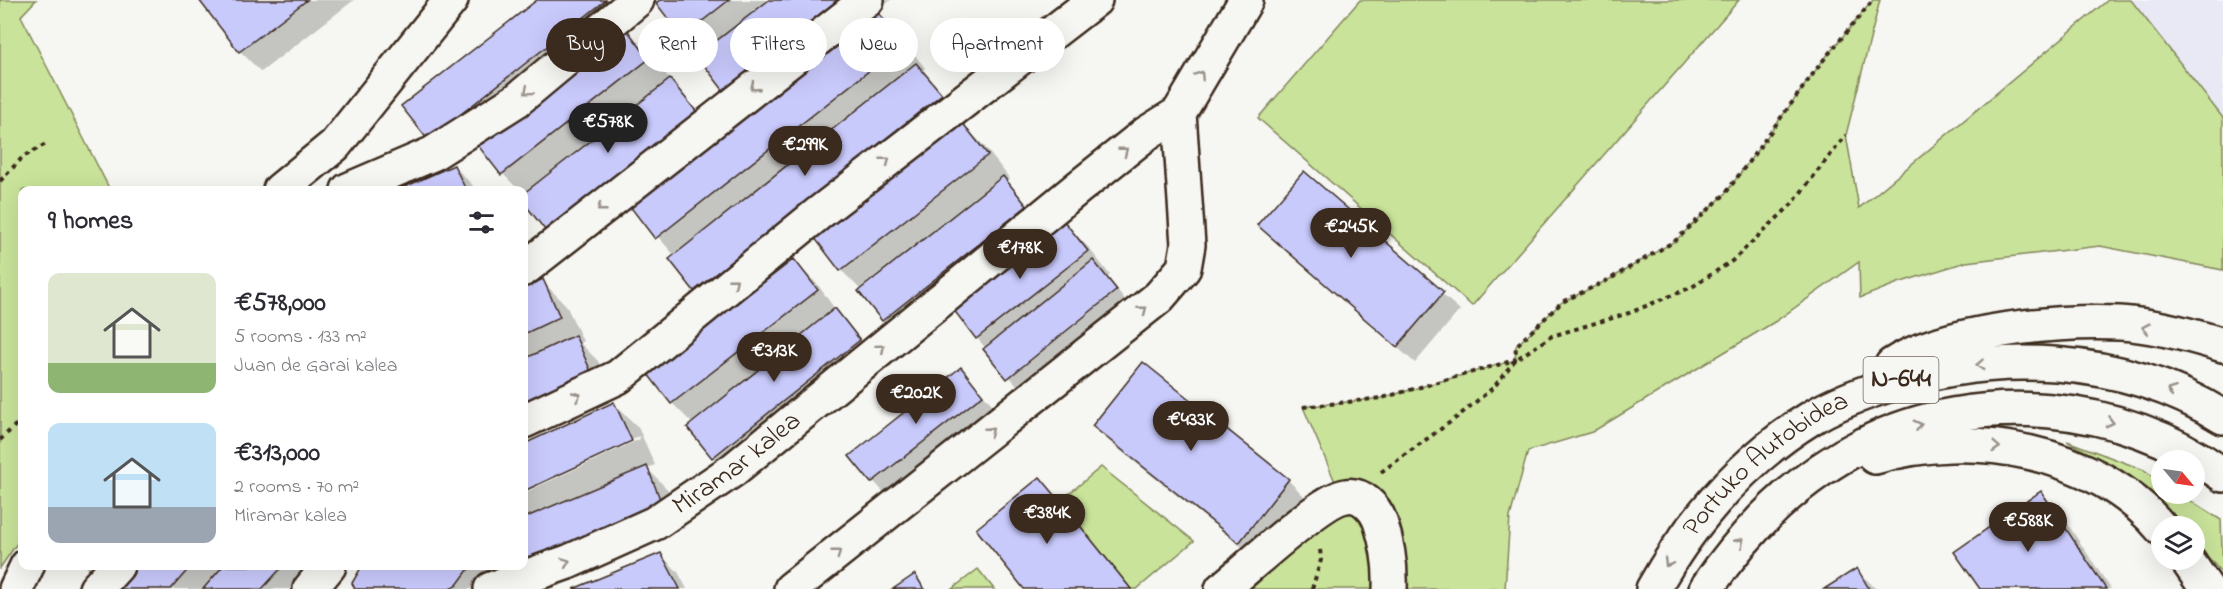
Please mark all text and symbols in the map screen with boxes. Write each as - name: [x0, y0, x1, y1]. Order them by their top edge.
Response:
- chip: Buy: [546, 18, 626, 72]
- chip: Rent: [638, 18, 718, 72]
- chip: Filters: [730, 18, 827, 72]
- chip: New: [839, 18, 918, 72]
- chip: Apartment: [930, 18, 1065, 72]
- one-way arrow: [1192, 71, 1204, 81]
- one-way arrow: [750, 79, 761, 90]
- one-way arrow: [524, 84, 535, 95]
- pin: €578K: [566, 103, 650, 154]
- text: €578K: [583, 108, 633, 137]
- pin: €299K: [763, 126, 847, 177]
- text: €299K: [782, 131, 828, 160]
- one-way arrow: [1118, 147, 1129, 158]
- one-way arrow: [880, 157, 891, 168]
- one-way arrow: [597, 200, 608, 211]
- text: 9 homes: [48, 203, 133, 241]
- icon: filters: [465, 206, 498, 239]
- pin: €245K: [1309, 208, 1393, 259]
- text: €245K: [1324, 213, 1378, 242]
- pin: €178K: [978, 229, 1062, 280]
- text: €178K: [997, 234, 1043, 263]
- one-way arrow: [727, 279, 738, 290]
- text: €578,000: [234, 285, 326, 323]
- icon: home: [96, 297, 168, 369]
- one-way arrow: [1136, 307, 1147, 318]
- one-way arrow: [2141, 322, 2151, 335]
- text: 5 rooms · 133 m²: [234, 323, 367, 352]
- pin: €313K: [732, 332, 816, 383]
- text: €313K: [751, 337, 797, 366]
- one-way arrow: [875, 344, 886, 355]
- text: Juan de Garai kalea: [234, 352, 398, 381]
- road number: N-644: [1864, 357, 1938, 403]
- one-way arrow: [1975, 358, 1984, 371]
- pin: €202K: [874, 374, 958, 425]
- text: €202K: [890, 379, 942, 408]
- street label: Portuko Autobidea: [1673, 382, 1855, 545]
- one-way arrow: [2166, 386, 2176, 399]
- one-way arrow: [570, 392, 581, 404]
- pin: €433K: [1149, 401, 1233, 452]
- street label: Miramar kalea: [665, 402, 810, 525]
- text: €433K: [1167, 406, 1215, 435]
- one-way arrow: [2105, 414, 2115, 427]
- one-way arrow: [1913, 419, 1923, 432]
- one-way arrow: [983, 428, 994, 439]
- text: €313,000: [234, 435, 320, 473]
- one-way arrow: [1992, 441, 2001, 454]
- icon: home: [96, 447, 168, 519]
- north arrow: [2151, 450, 2205, 504]
- map controls: [2151, 450, 2205, 570]
- text: 2 rooms · 70 m²: [234, 473, 359, 502]
- pin: €384K: [1005, 494, 1089, 545]
- text: €384K: [1023, 499, 1071, 528]
- text: Miramar kalea: [234, 502, 347, 531]
- pin: €588K: [1986, 502, 2070, 553]
- text: €588K: [2003, 507, 2053, 536]
- button: layers: [2151, 516, 2205, 570]
- one-way arrow: [1733, 538, 1744, 549]
- one-way arrow: [830, 549, 841, 560]
- one-way arrow: [560, 557, 570, 570]
- one-way arrow: [1663, 557, 1675, 567]

